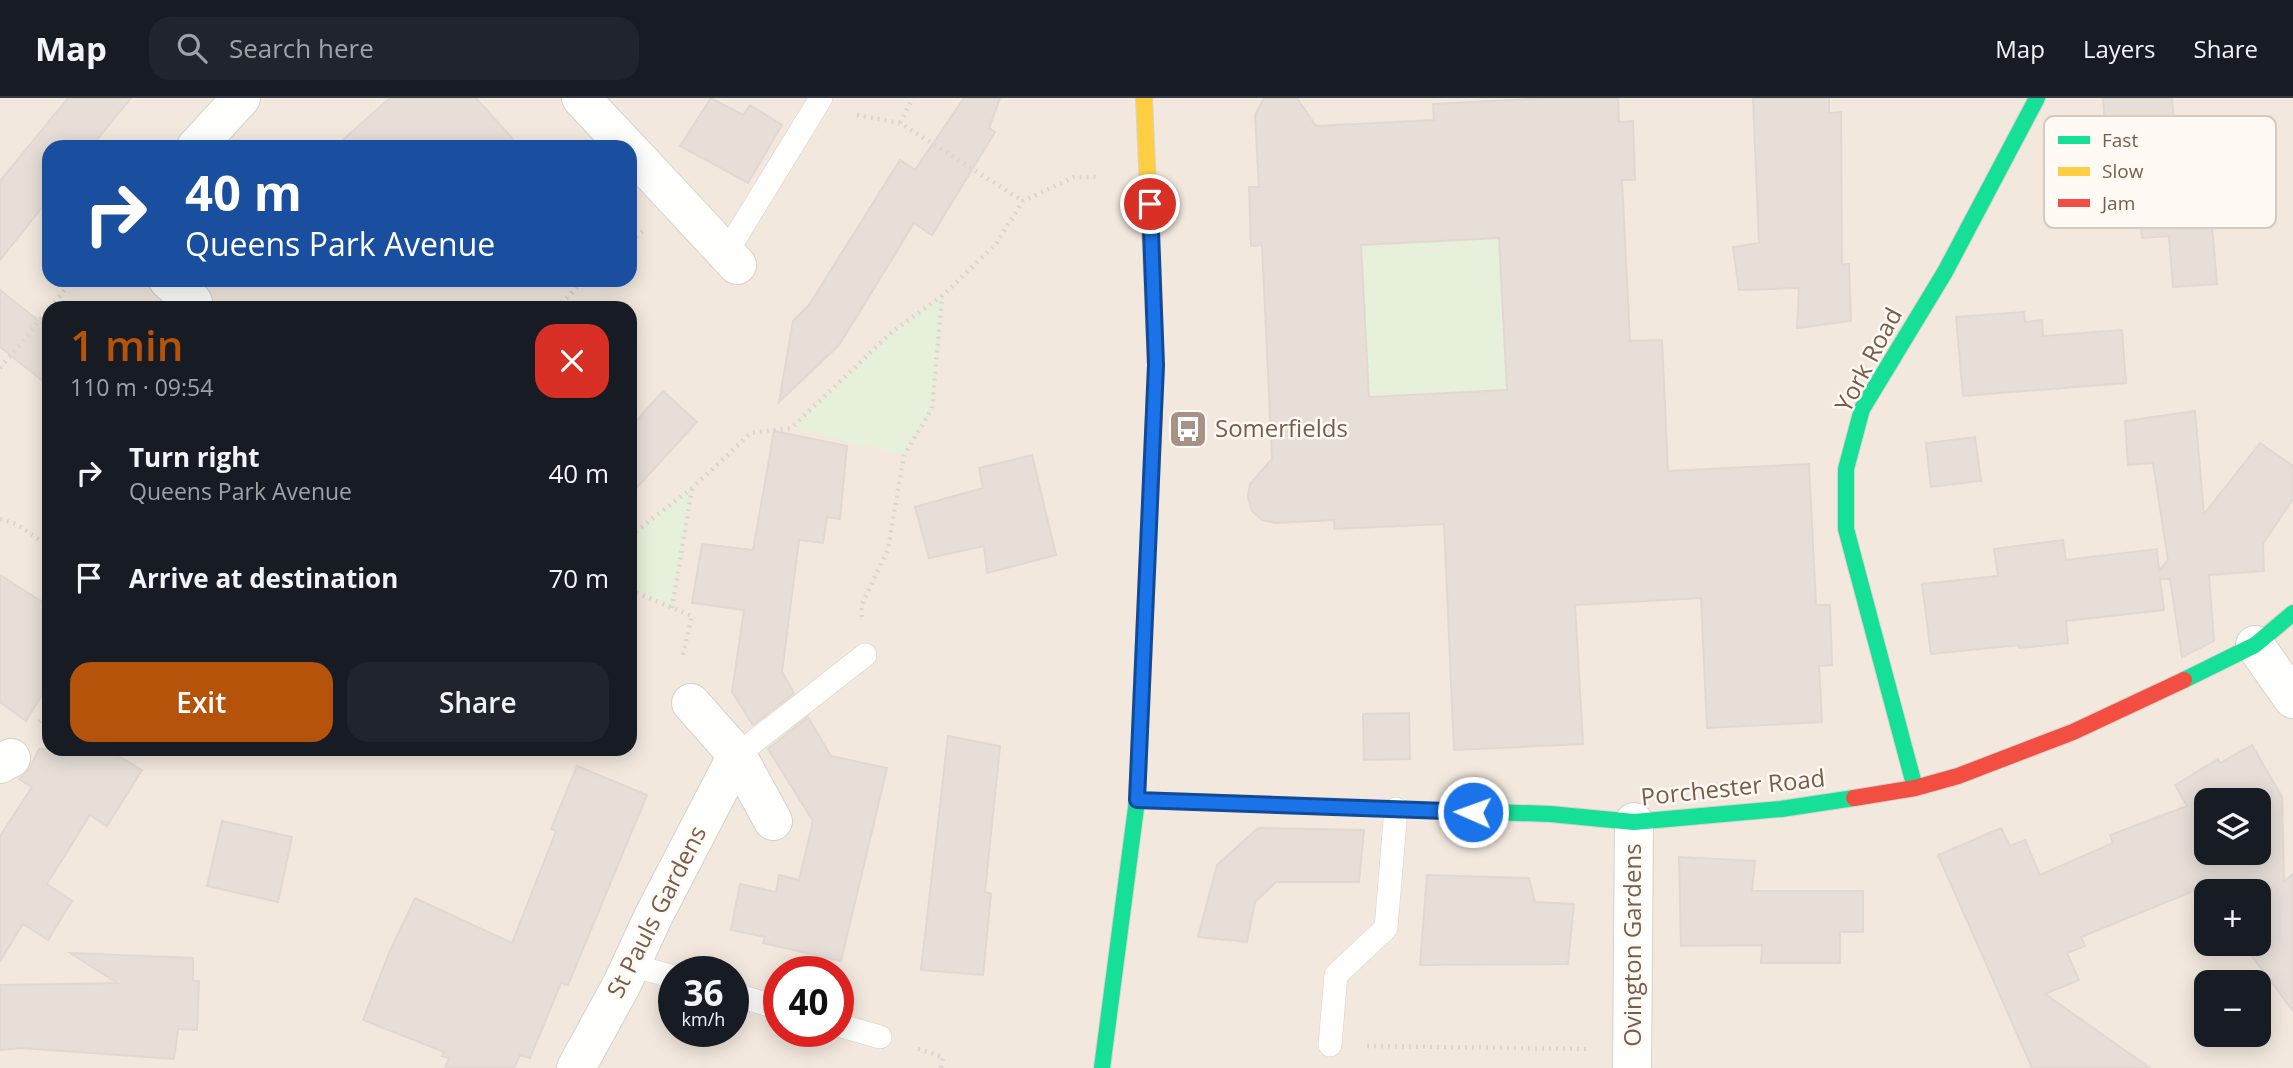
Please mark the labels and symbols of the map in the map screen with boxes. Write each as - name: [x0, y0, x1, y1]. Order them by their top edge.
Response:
- legend: [2044, 116, 2276, 228]
- text: Fast: [2102, 127, 2138, 153]
- text: Slow: [2102, 158, 2144, 184]
- pin: [1120, 174, 1180, 234]
- text: Jam: [2100, 190, 2135, 216]
- street label: York Road: [1826, 301, 1909, 417]
- bus stop icon: Somerfields: [1167, 408, 1209, 450]
- place label: Somerfields: [1215, 411, 1348, 444]
- street label: Porchester Road: [1639, 760, 1827, 813]
- position arrow: [1436, 775, 1510, 849]
- street label: St Pauls Gardens: [598, 820, 713, 1003]
- street label: Ovington Gardens: [1615, 843, 1648, 1047]
- speed limit sign: 40: [763, 956, 854, 1047]

